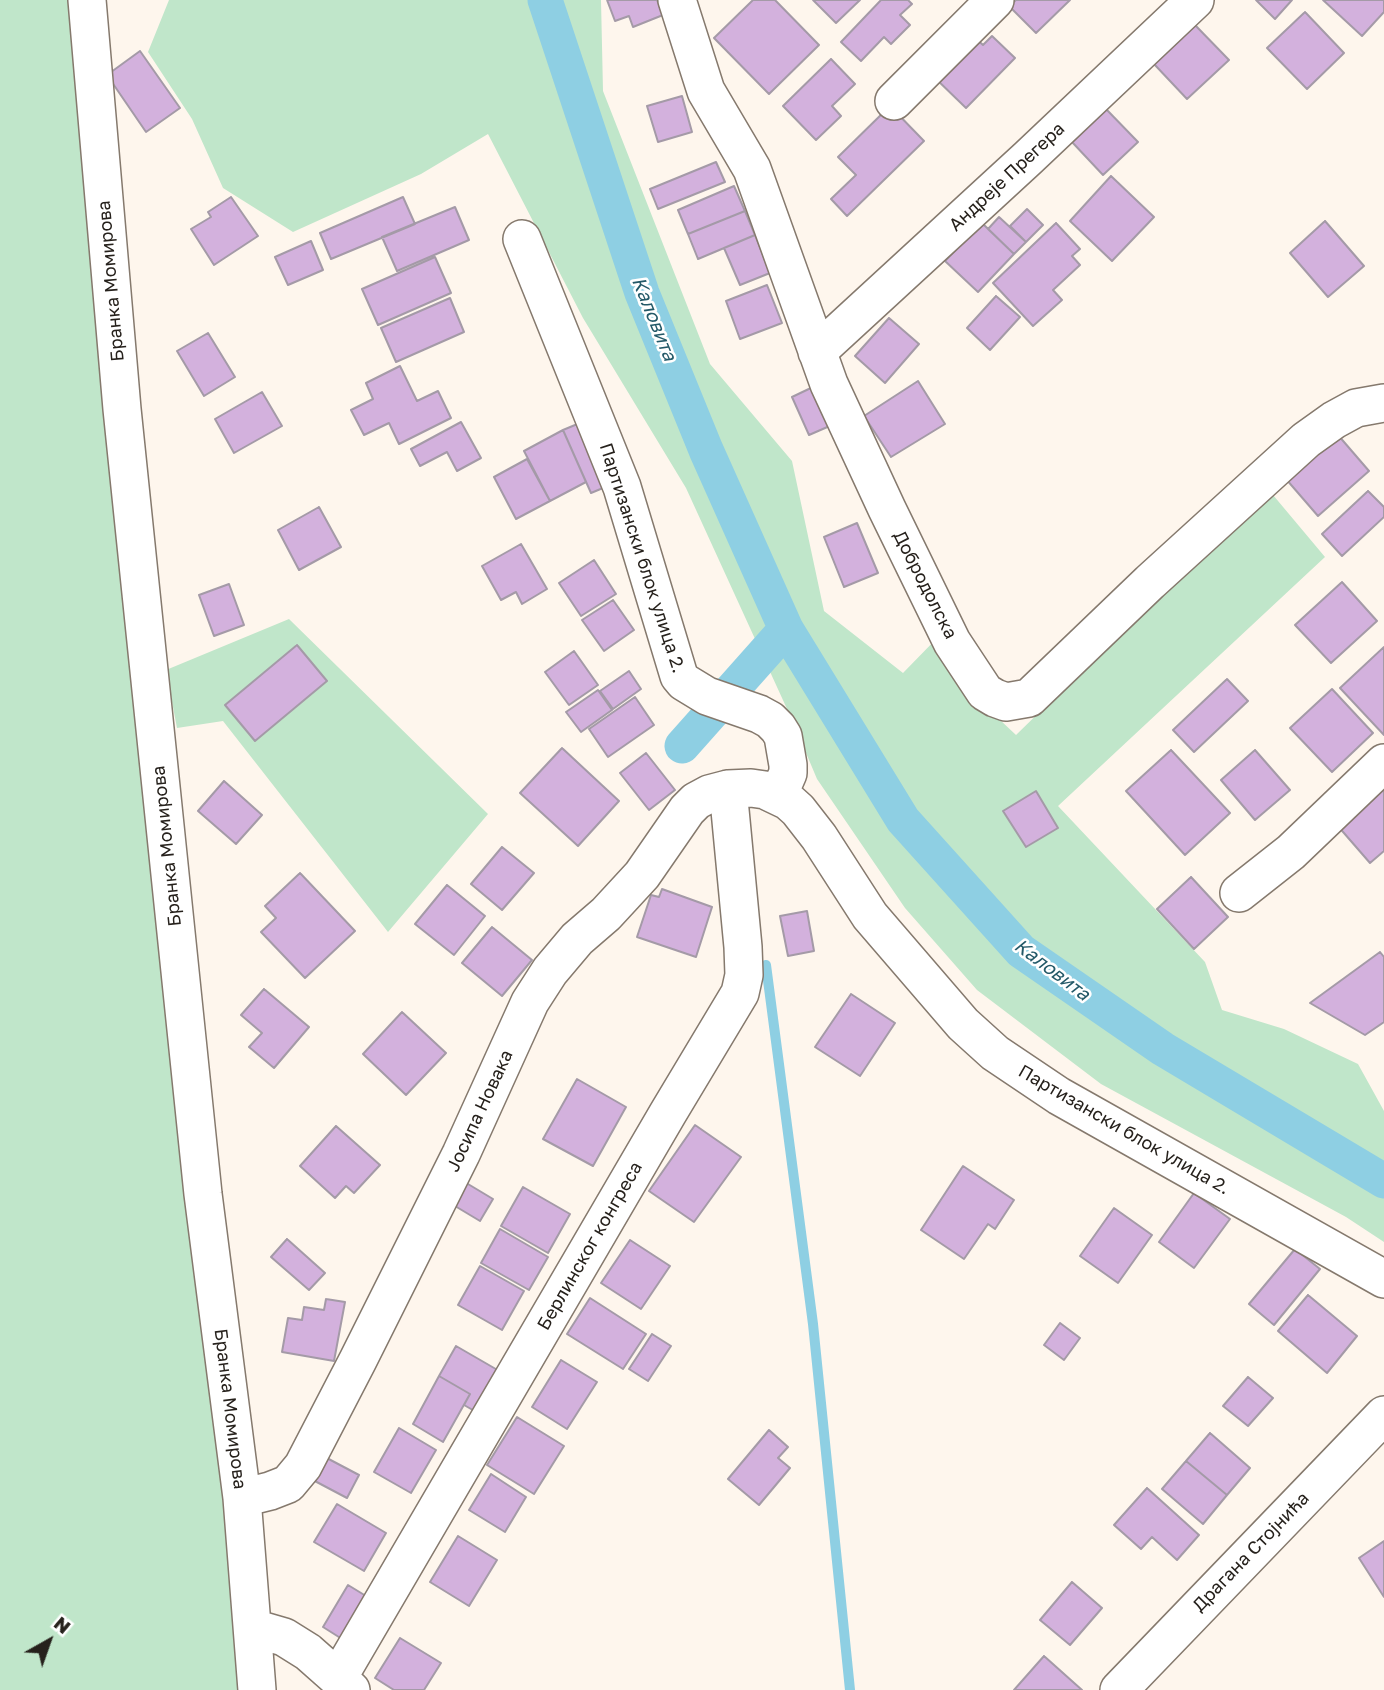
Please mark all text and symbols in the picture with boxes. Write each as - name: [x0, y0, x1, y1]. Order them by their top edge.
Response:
- street label: Андреје Прегера: [945, 118, 1069, 236]
- street label: Бранка Момирова: [93, 200, 129, 362]
- water label: Каловита: [627, 274, 681, 364]
- street label: Партизански блок улица 2.: [595, 440, 689, 676]
- street label: Добродолска: [889, 527, 961, 643]
- street label: Бранка Момирова: [148, 765, 186, 927]
- water label: Каловита: [1010, 934, 1094, 1006]
- street label: Јосипа Новака: [442, 1047, 518, 1175]
- street label: Партизански блок улица 2.: [1015, 1061, 1233, 1199]
- street label: Берлинског конгреса: [533, 1158, 647, 1334]
- street label: Бранка Момирова: [209, 1328, 251, 1490]
- street label: Драгана Стојнића: [1188, 1488, 1314, 1616]
- north arrow: [14, 1606, 84, 1676]
- text: N: [50, 1611, 76, 1638]

